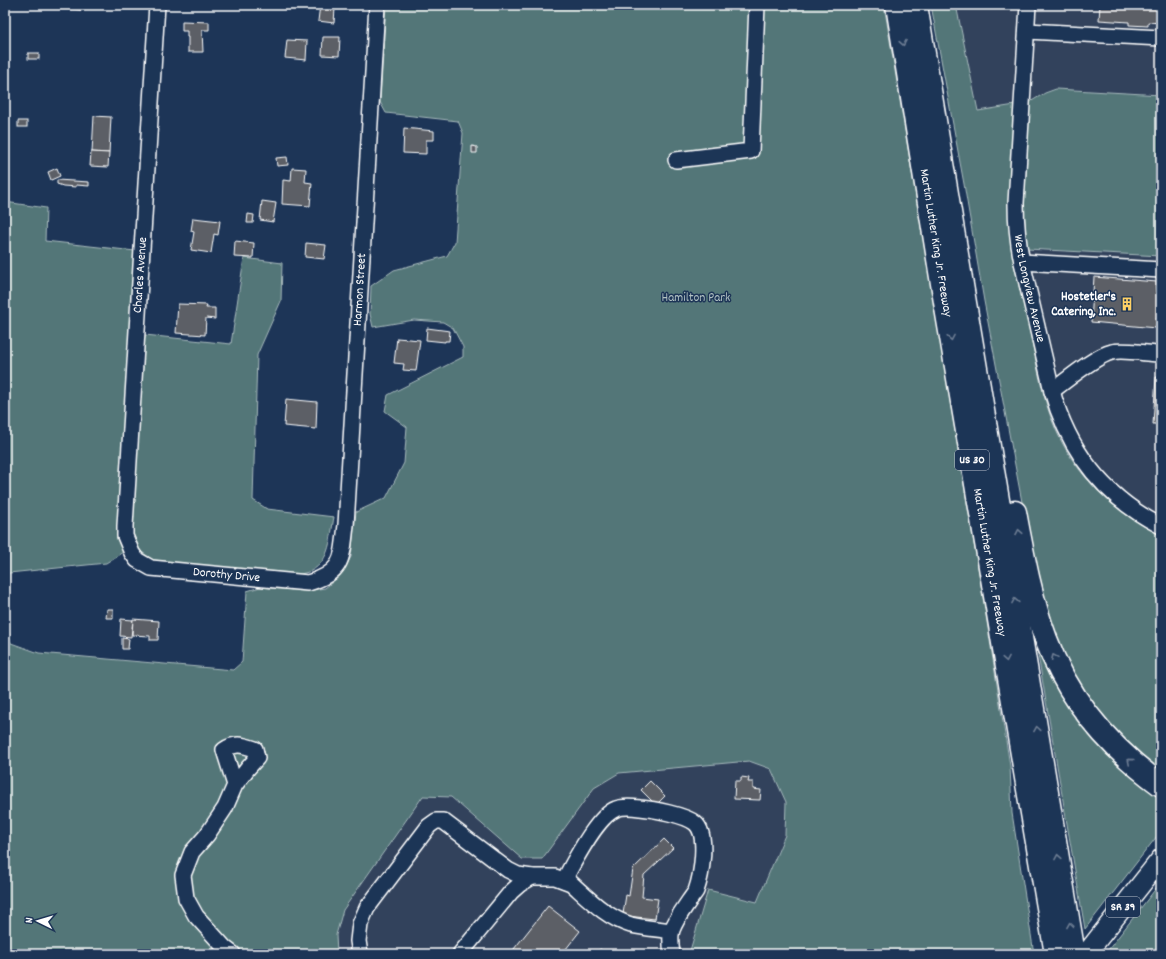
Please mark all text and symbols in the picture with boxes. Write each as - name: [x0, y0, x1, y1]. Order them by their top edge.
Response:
- one-way arrow: [898, 40, 907, 47]
- street label: Martin Luther King Jr. Freeway: [914, 167, 957, 319]
- street label: West Longview Avenue: [1008, 234, 1050, 344]
- street label: Charles Avenue: [129, 236, 153, 314]
- street label: Harmon Street: [348, 252, 372, 327]
- place label: Hostetler's Catering, Inc.: [1051, 288, 1117, 322]
- park label: Hamilton Park: [662, 289, 730, 308]
- building icon: Hostetler's Catering, Inc.: [1119, 296, 1135, 312]
- one-way arrow: [946, 334, 955, 341]
- road number: US 30: [955, 450, 989, 470]
- street label: Martin Luther King Jr. Freeway: [967, 487, 1011, 639]
- one-way arrow: [1015, 529, 1024, 535]
- street label: Dorothy Drive: [192, 563, 261, 588]
- one-way arrow: [1012, 598, 1020, 604]
- one-way arrow: [1051, 654, 1059, 661]
- one-way arrow: [1001, 656, 1010, 662]
- one-way arrow: [1033, 726, 1042, 732]
- one-way arrow: [1128, 758, 1135, 765]
- one-way arrow: [1055, 854, 1063, 861]
- road number: SR 39: [1106, 897, 1140, 917]
- north arrow: [18, 901, 58, 941]
- text: N: [22, 916, 38, 924]
- one-way arrow: [1066, 922, 1075, 928]

